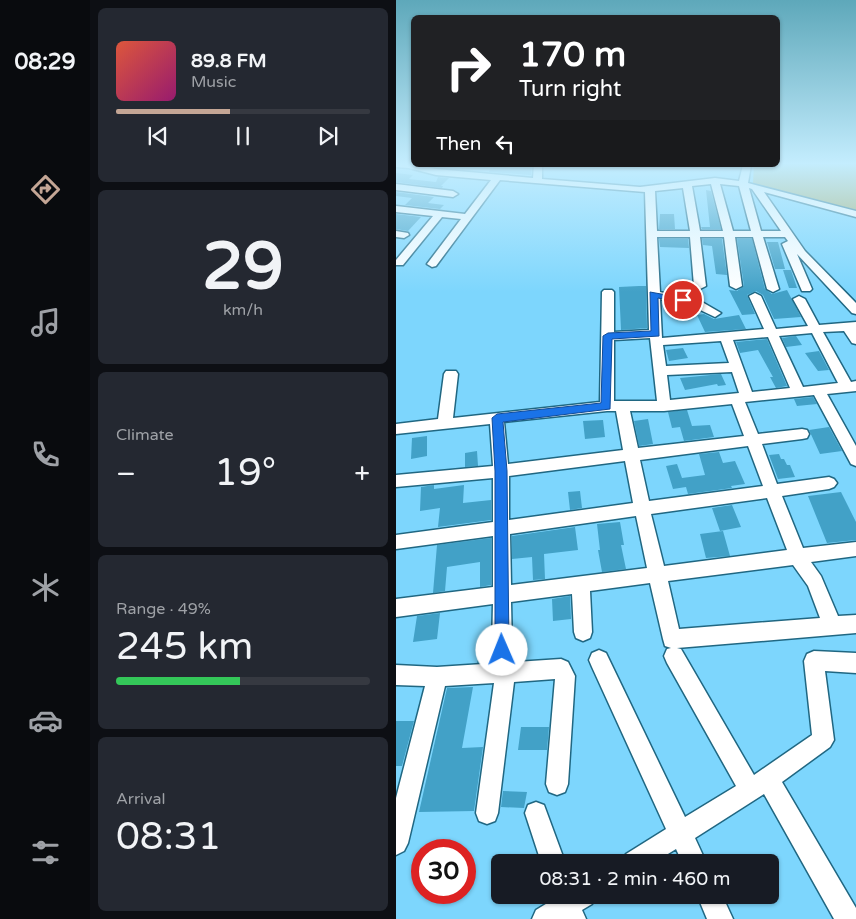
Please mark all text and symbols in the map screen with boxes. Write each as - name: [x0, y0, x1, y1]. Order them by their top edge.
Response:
- text: 170 m: [519, 34, 626, 76]
- icon: right: [436, 35, 501, 100]
- text: 08:29: [15, 49, 75, 75]
- text: 89.8 FM: [191, 50, 267, 72]
- text: Music: [191, 72, 236, 92]
- text: Turn right: [519, 76, 621, 102]
- icon: previous: [144, 122, 172, 150]
- icon: pause: [229, 122, 257, 150]
- icon: next: [314, 122, 342, 150]
- icon: left: [491, 130, 519, 158]
- text: Then: [436, 133, 481, 155]
- icon: directions: [28, 172, 63, 207]
- text: 29: [202, 228, 284, 307]
- pin: [662, 279, 704, 321]
- icon: arrive: [669, 286, 697, 314]
- text: km/h: [223, 300, 263, 320]
- icon: music: [28, 305, 63, 340]
- text: Climate: [116, 425, 174, 445]
- icon: phone: [28, 437, 63, 472]
- text: 19°: [214, 450, 276, 496]
- text: −: [116, 457, 136, 491]
- text: +: [354, 457, 370, 491]
- icon: climate: [28, 570, 63, 605]
- text: Range · 49%: [116, 599, 211, 619]
- position arrow: [475, 623, 527, 675]
- text: 245 km: [116, 624, 253, 670]
- icon: car: [28, 703, 63, 738]
- text: Arrival: [116, 789, 165, 809]
- text: 08:31: [116, 814, 221, 860]
- icon: filters: [28, 835, 63, 870]
- speed limit sign: 30: [411, 839, 476, 904]
- text: 08:31 · 2 min · 460 m: [539, 868, 731, 890]

